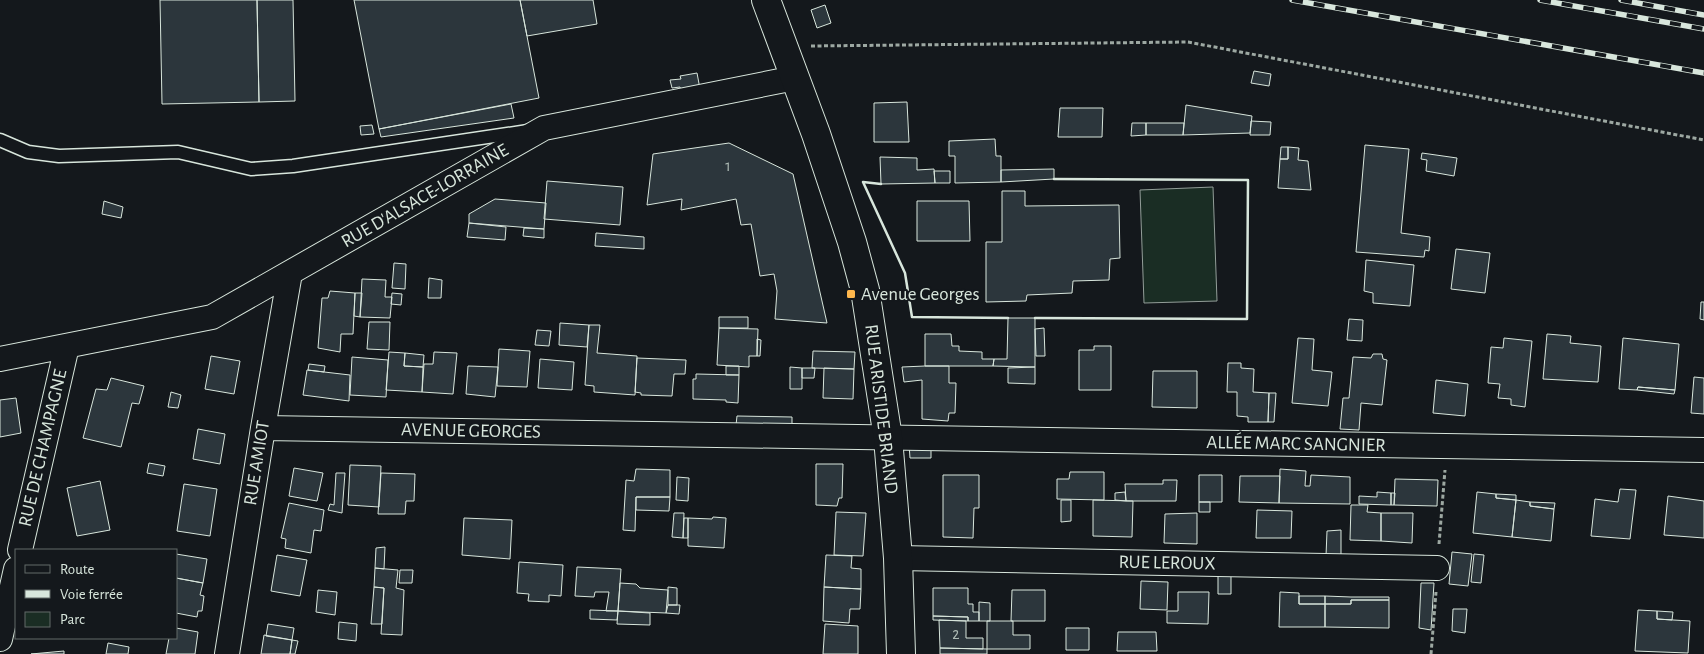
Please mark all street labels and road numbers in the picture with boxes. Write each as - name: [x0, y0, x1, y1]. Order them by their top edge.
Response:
- street label: RUE D'ALSACE-LORRAINE: [338, 140, 512, 252]
- street label: RUE ARISTIDE BRIAND: [861, 323, 901, 495]
- street label: RUE DE CHAMPAGNE: [16, 367, 70, 529]
- street label: RUE AMIOT: [241, 419, 273, 507]
- street label: AVENUE GEORGES: [401, 420, 541, 442]
- street label: ALLÉE MARC SANGNIER: [1206, 431, 1386, 455]
- street label: RUE LEROUX: [1118, 553, 1216, 573]

